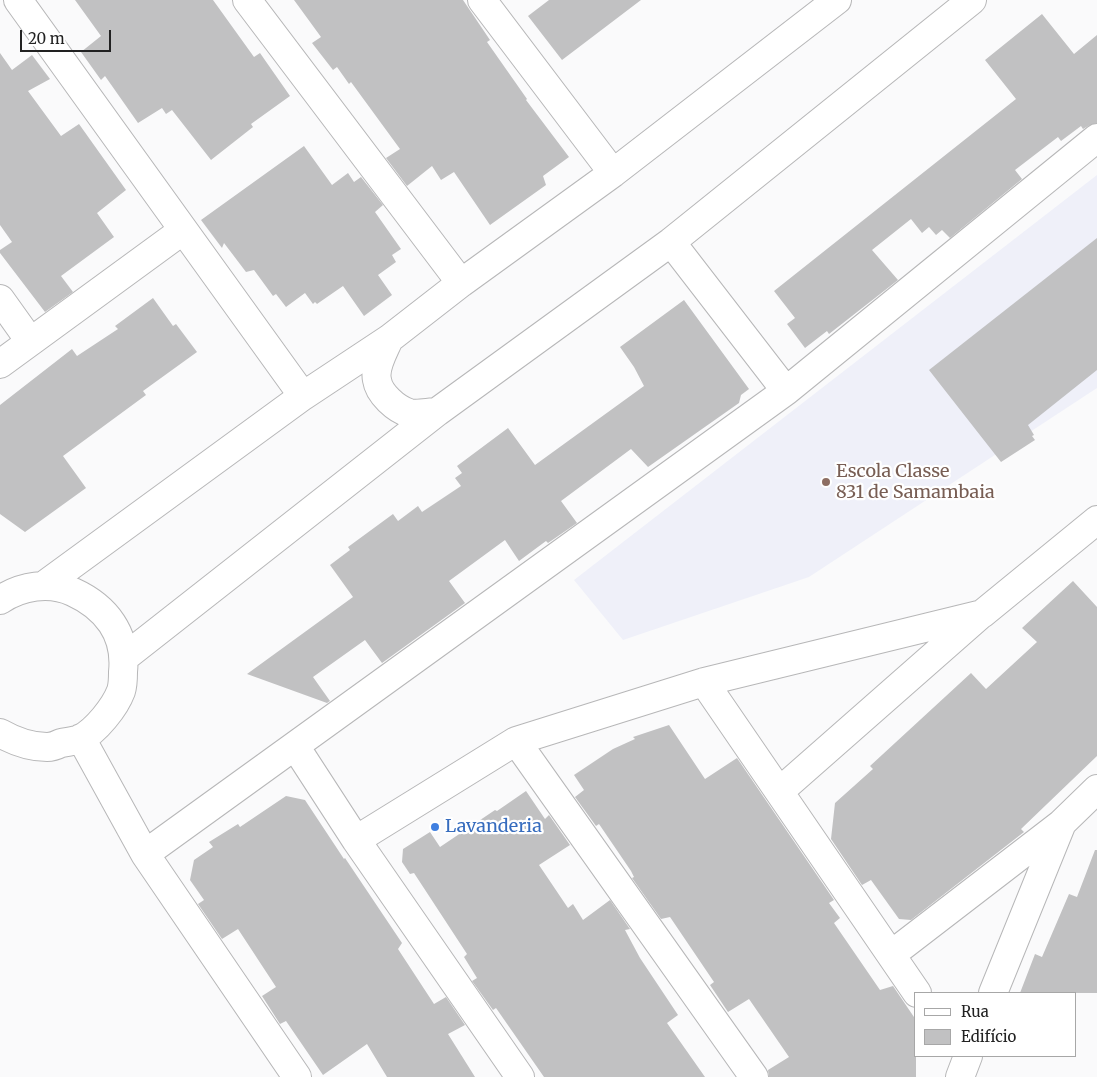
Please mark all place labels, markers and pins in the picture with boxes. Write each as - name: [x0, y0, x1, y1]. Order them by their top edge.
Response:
- place label: Escola Classe 831 de Samambaia: [836, 461, 995, 504]
- marker: Escola Classe 831 de Samambaia: [820, 476, 832, 488]
- place label: Lavanderia: [445, 816, 542, 838]
- marker: Lavanderia: [429, 821, 441, 833]

